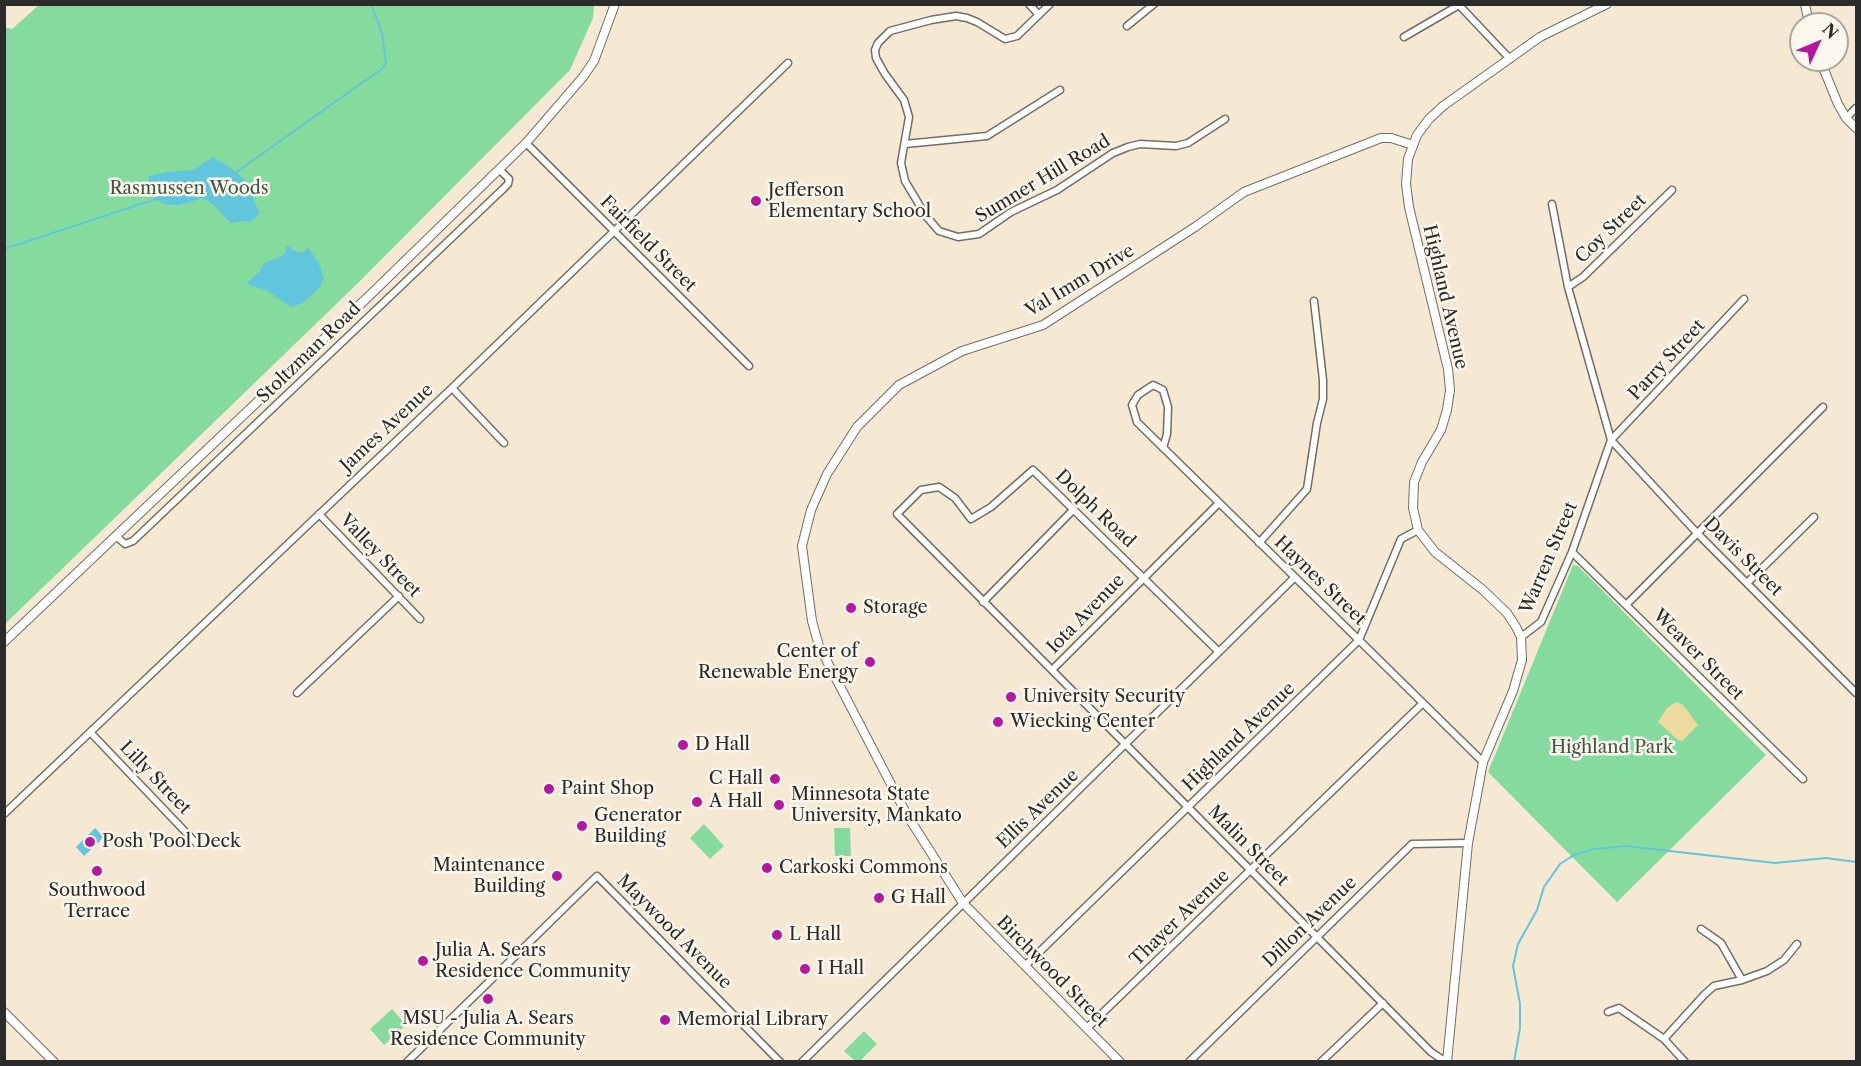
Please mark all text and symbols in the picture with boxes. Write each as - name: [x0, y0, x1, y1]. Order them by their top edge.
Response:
- north arrow: [1789, 12, 1849, 72]
- text: N: [1818, 19, 1843, 43]
- street label: Sumner Hill Road: [972, 130, 1114, 228]
- park label: Rasmussen Woods: [109, 178, 269, 200]
- place label: Jefferson Elementary School: [768, 180, 931, 222]
- street label: Coy Street: [1571, 190, 1651, 268]
- street label: Fairfield Street: [595, 191, 701, 297]
- marker: Jefferson Elementary School: [749, 194, 763, 208]
- street label: Highland Avenue: [1418, 223, 1472, 371]
- street label: Val Imm Drive: [1022, 240, 1138, 322]
- street label: Stoltzman Road: [253, 298, 365, 408]
- street label: Parry Street: [1624, 315, 1710, 405]
- street label: James Avenue: [336, 379, 438, 477]
- street label: Dolph Road: [1051, 466, 1139, 552]
- street label: Warren Street: [1516, 499, 1582, 617]
- street label: Valley Street: [335, 510, 425, 602]
- street label: Davis Street: [1699, 513, 1787, 601]
- street label: Haynes Street: [1270, 532, 1370, 630]
- street label: Iota Avenue: [1043, 570, 1129, 658]
- place label: Storage: [863, 597, 928, 619]
- marker: Storage: [844, 601, 858, 615]
- street label: Weaver Street: [1648, 605, 1748, 705]
- place label: Center of Renewable Energy: [698, 641, 858, 684]
- marker: Center of Renewable Energy: [863, 655, 877, 669]
- street label: Highland Avenue: [1178, 678, 1300, 796]
- place label: University Security: [1023, 686, 1185, 708]
- marker: University Security: [1004, 690, 1018, 704]
- place label: Wiecking Center: [1010, 711, 1155, 733]
- marker: Wiecking Center: [991, 715, 1005, 729]
- place label: D Hall: [695, 734, 750, 756]
- street label: Lilly Street: [115, 737, 195, 819]
- park label: Highland Park: [1551, 737, 1673, 759]
- marker: D Hall: [676, 738, 690, 752]
- street label: Ellis Avenue: [993, 765, 1083, 853]
- place label: C Hall: [709, 768, 763, 790]
- marker: C Hall: [768, 772, 782, 786]
- place label: Paint Shop: [561, 778, 654, 800]
- marker: Paint Shop: [542, 782, 556, 796]
- place label: Minnesota State University, Mankato: [791, 784, 962, 826]
- place label: A Hall: [709, 791, 763, 813]
- marker: A Hall: [690, 795, 704, 809]
- marker: Minnesota State University, Mankato: [772, 798, 786, 812]
- street label: Malin Street: [1203, 801, 1293, 891]
- place label: Generator Building: [594, 805, 682, 848]
- marker: Generator Building: [575, 819, 589, 833]
- place label: Posh 'Pool Deck: [102, 831, 240, 853]
- marker: Posh 'Pool Deck: [83, 835, 97, 849]
- place label: Maintenance Building: [433, 855, 545, 898]
- place label: Carkoski Commons: [779, 857, 948, 879]
- marker: Carkoski Commons: [760, 861, 774, 875]
- marker: Southwood Terrace: [90, 864, 104, 878]
- street label: Thayer Avenue: [1126, 865, 1234, 971]
- marker: Maintenance Building: [550, 869, 564, 883]
- street label: Maywood Avenue: [612, 870, 736, 994]
- street label: Dillon Avenue: [1259, 872, 1361, 972]
- place label: Southwood Terrace: [48, 880, 146, 922]
- place label: G Hall: [891, 887, 946, 909]
- marker: G Hall: [872, 891, 886, 905]
- street label: Birchwood Street: [992, 912, 1112, 1032]
- place label: L Hall: [789, 924, 841, 946]
- marker: L Hall: [770, 928, 784, 942]
- place label: Julia A. Sears Residence Community: [435, 940, 631, 982]
- marker: Julia A. Sears Residence Community: [416, 954, 430, 968]
- place label: I Hall: [817, 958, 864, 980]
- marker: I Hall: [798, 962, 812, 976]
- marker: MSU - Julia A. Sears Residence Community: [481, 992, 495, 1006]
- place label: MSU - Julia A. Sears Residence Community: [390, 1008, 586, 1050]
- place label: Memorial Library: [677, 1009, 828, 1031]
- marker: Memorial Library: [658, 1013, 672, 1027]

